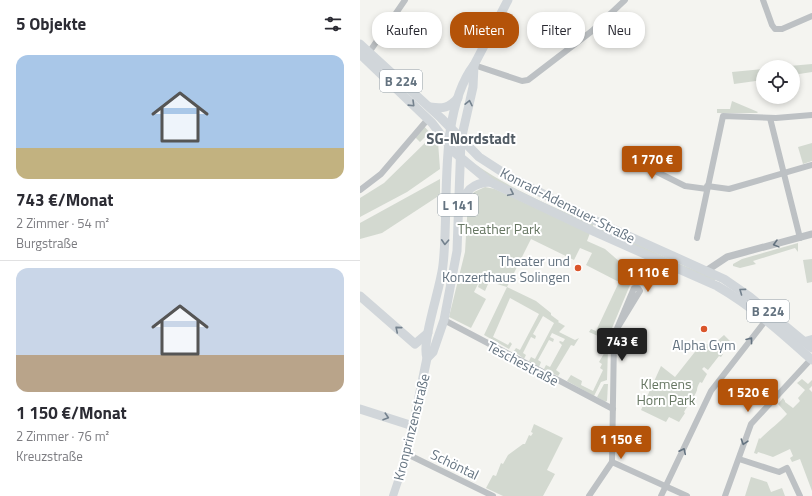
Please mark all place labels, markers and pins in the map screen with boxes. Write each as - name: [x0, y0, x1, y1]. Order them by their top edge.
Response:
- pin: 1 770 €: [615, 146, 689, 180]
- place label: Theater und Konzerthaus Solingen: [442, 250, 570, 287]
- pin: 1 110 €: [611, 259, 685, 293]
- marker: Theater und Konzerthaus Solingen: [573, 263, 583, 273]
- marker: Alpha Gym: [699, 324, 709, 334]
- pin: 743 €: [594, 328, 650, 362]
- place label: Alpha Gym: [672, 334, 736, 355]
- pin: 1 520 €: [711, 379, 785, 413]
- pin: 1 150 €: [584, 426, 658, 460]

